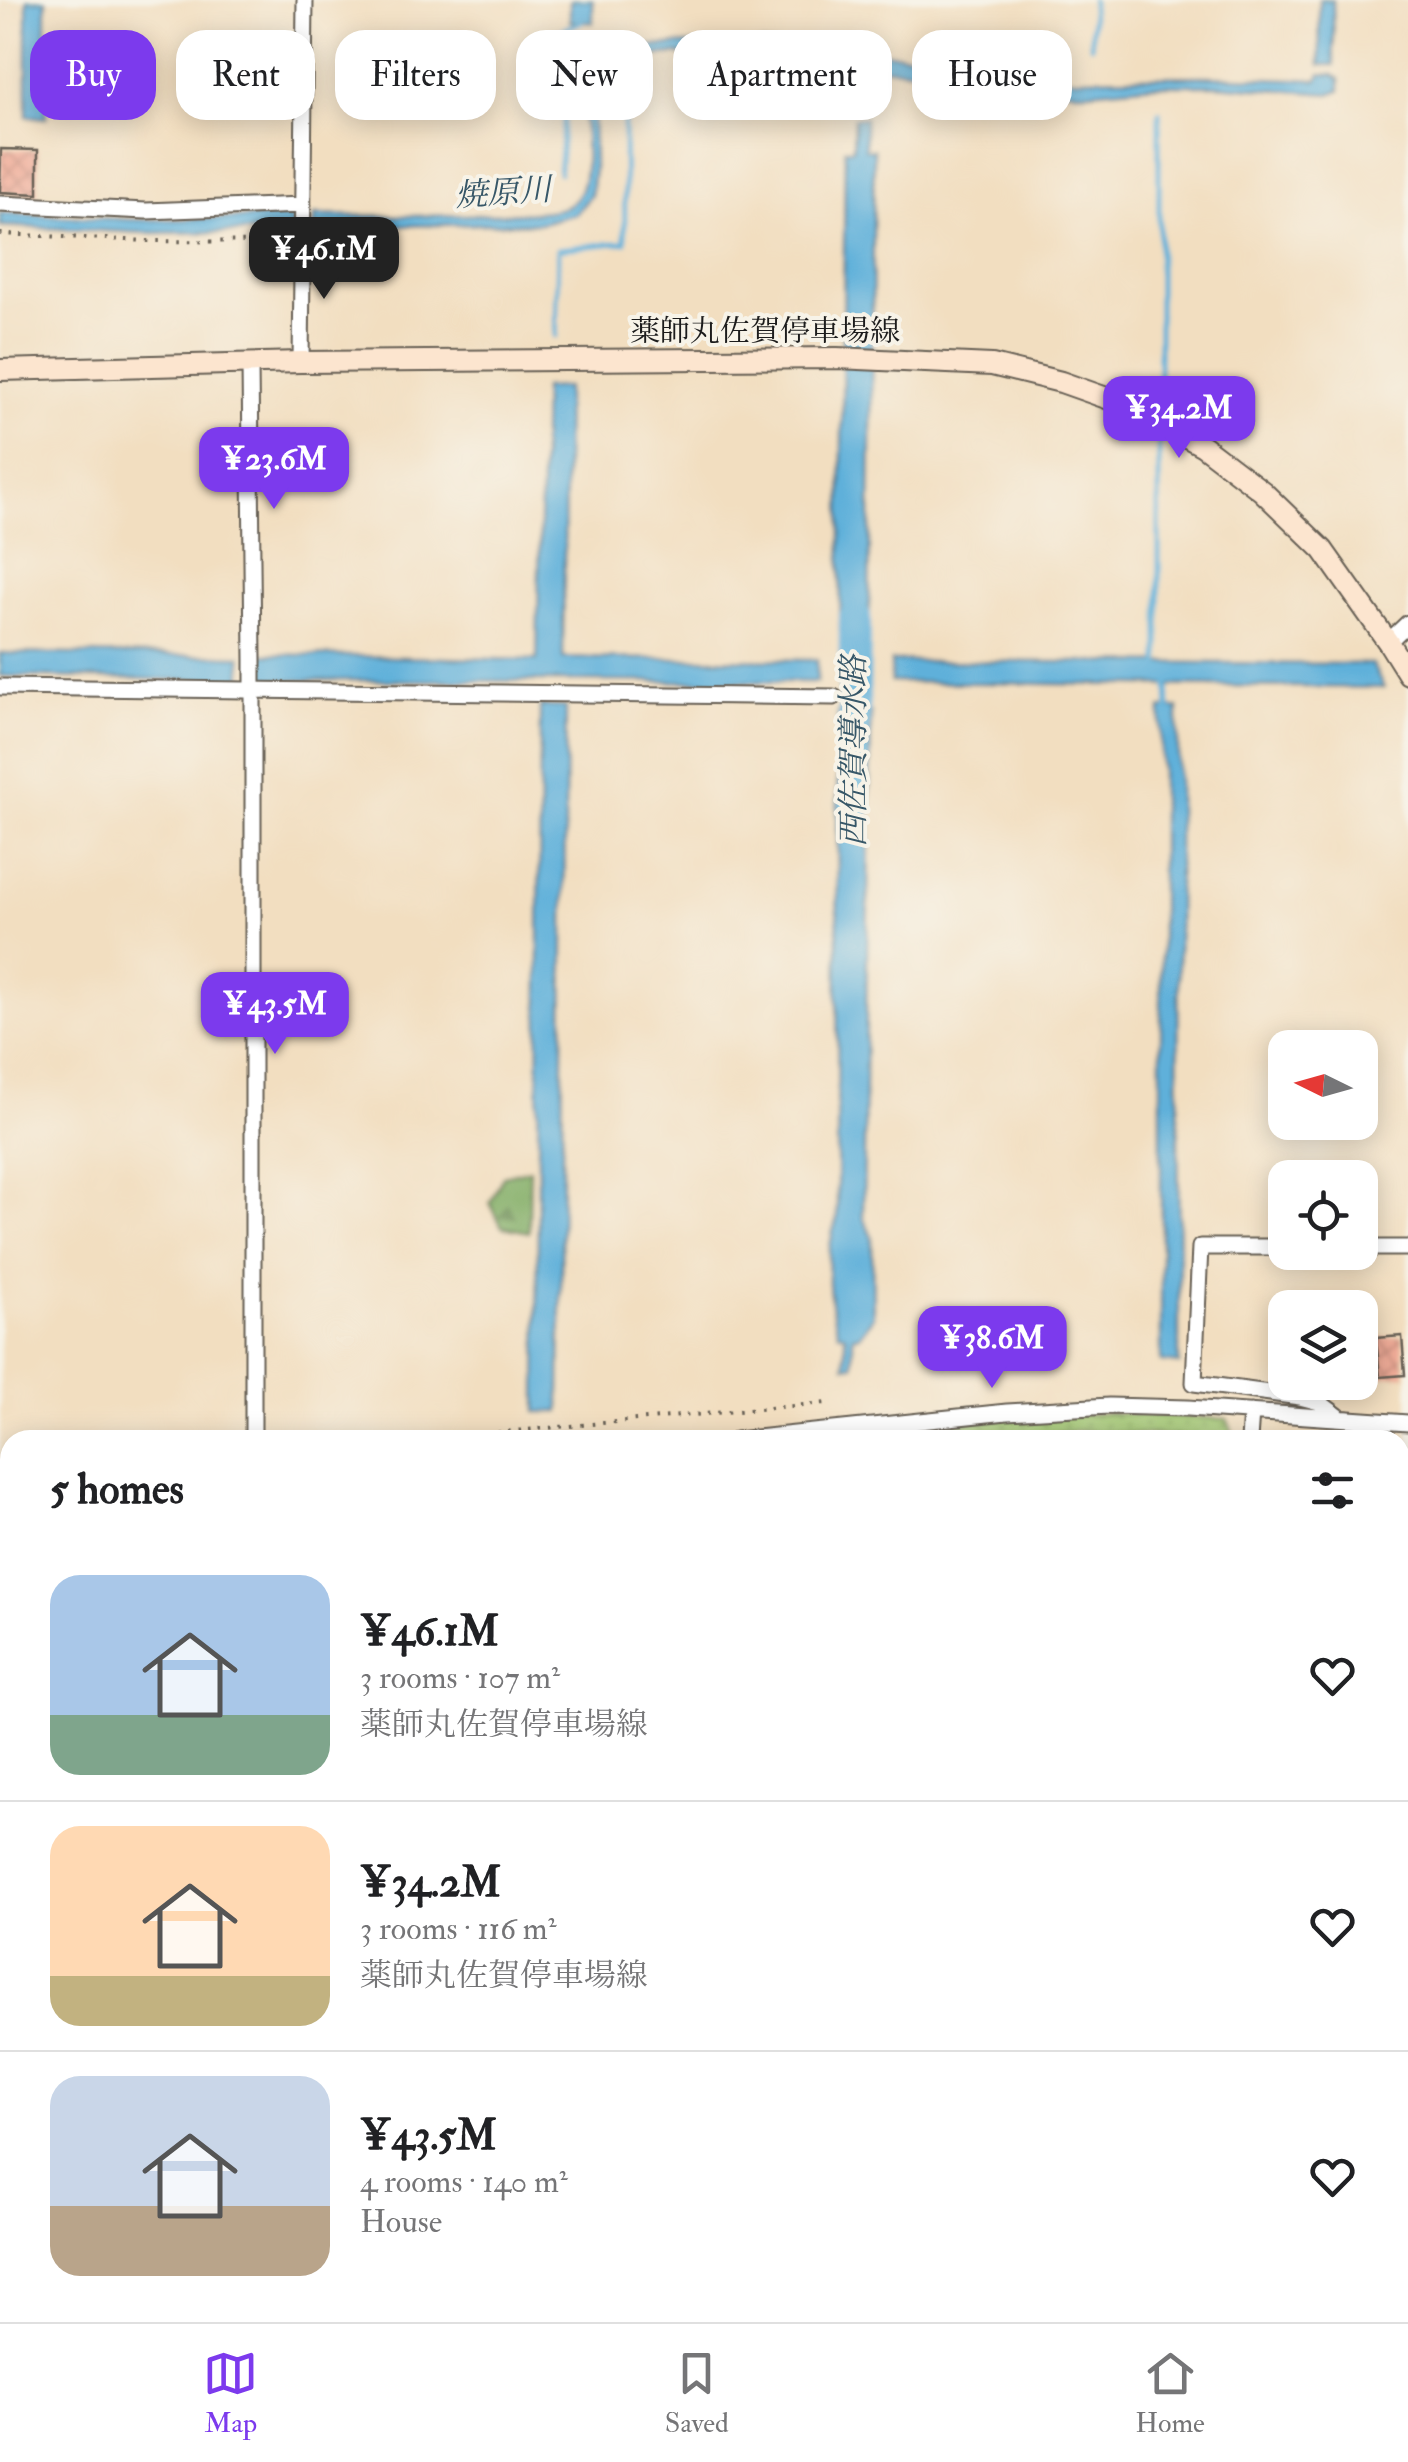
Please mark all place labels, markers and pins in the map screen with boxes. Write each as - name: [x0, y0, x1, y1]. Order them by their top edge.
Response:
- pin: ¥46.1M: [243, 217, 405, 302]
- pin: ¥34.2M: [1098, 376, 1260, 461]
- pin: ¥23.6M: [193, 427, 355, 512]
- pin: ¥43.5M: [194, 972, 356, 1057]
- pin: ¥38.6M: [911, 1306, 1073, 1391]

